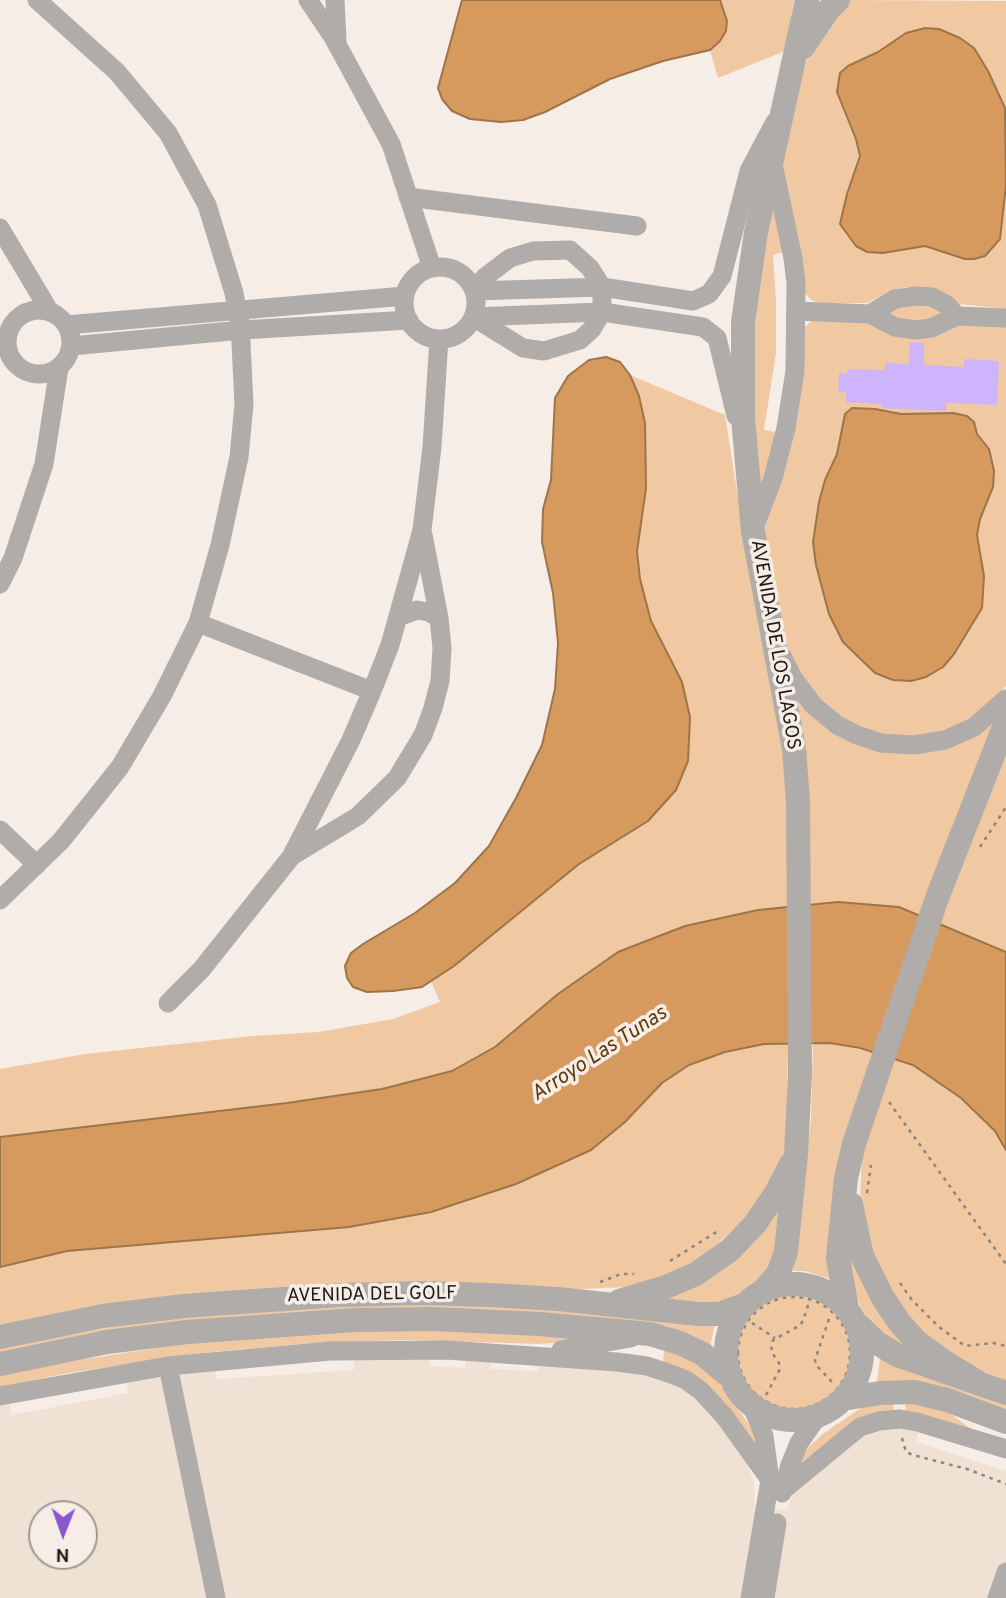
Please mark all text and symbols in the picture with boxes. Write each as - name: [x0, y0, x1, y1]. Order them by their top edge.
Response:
- street label: AVENIDA DE LOS LAGOS: [744, 538, 804, 752]
- water label: Arroyo Las Tunas: [527, 1002, 673, 1108]
- street label: AVENIDA DEL GOLF: [287, 1283, 457, 1309]
- north arrow: [28, 1500, 98, 1570]
- text: N: [56, 1542, 70, 1566]

